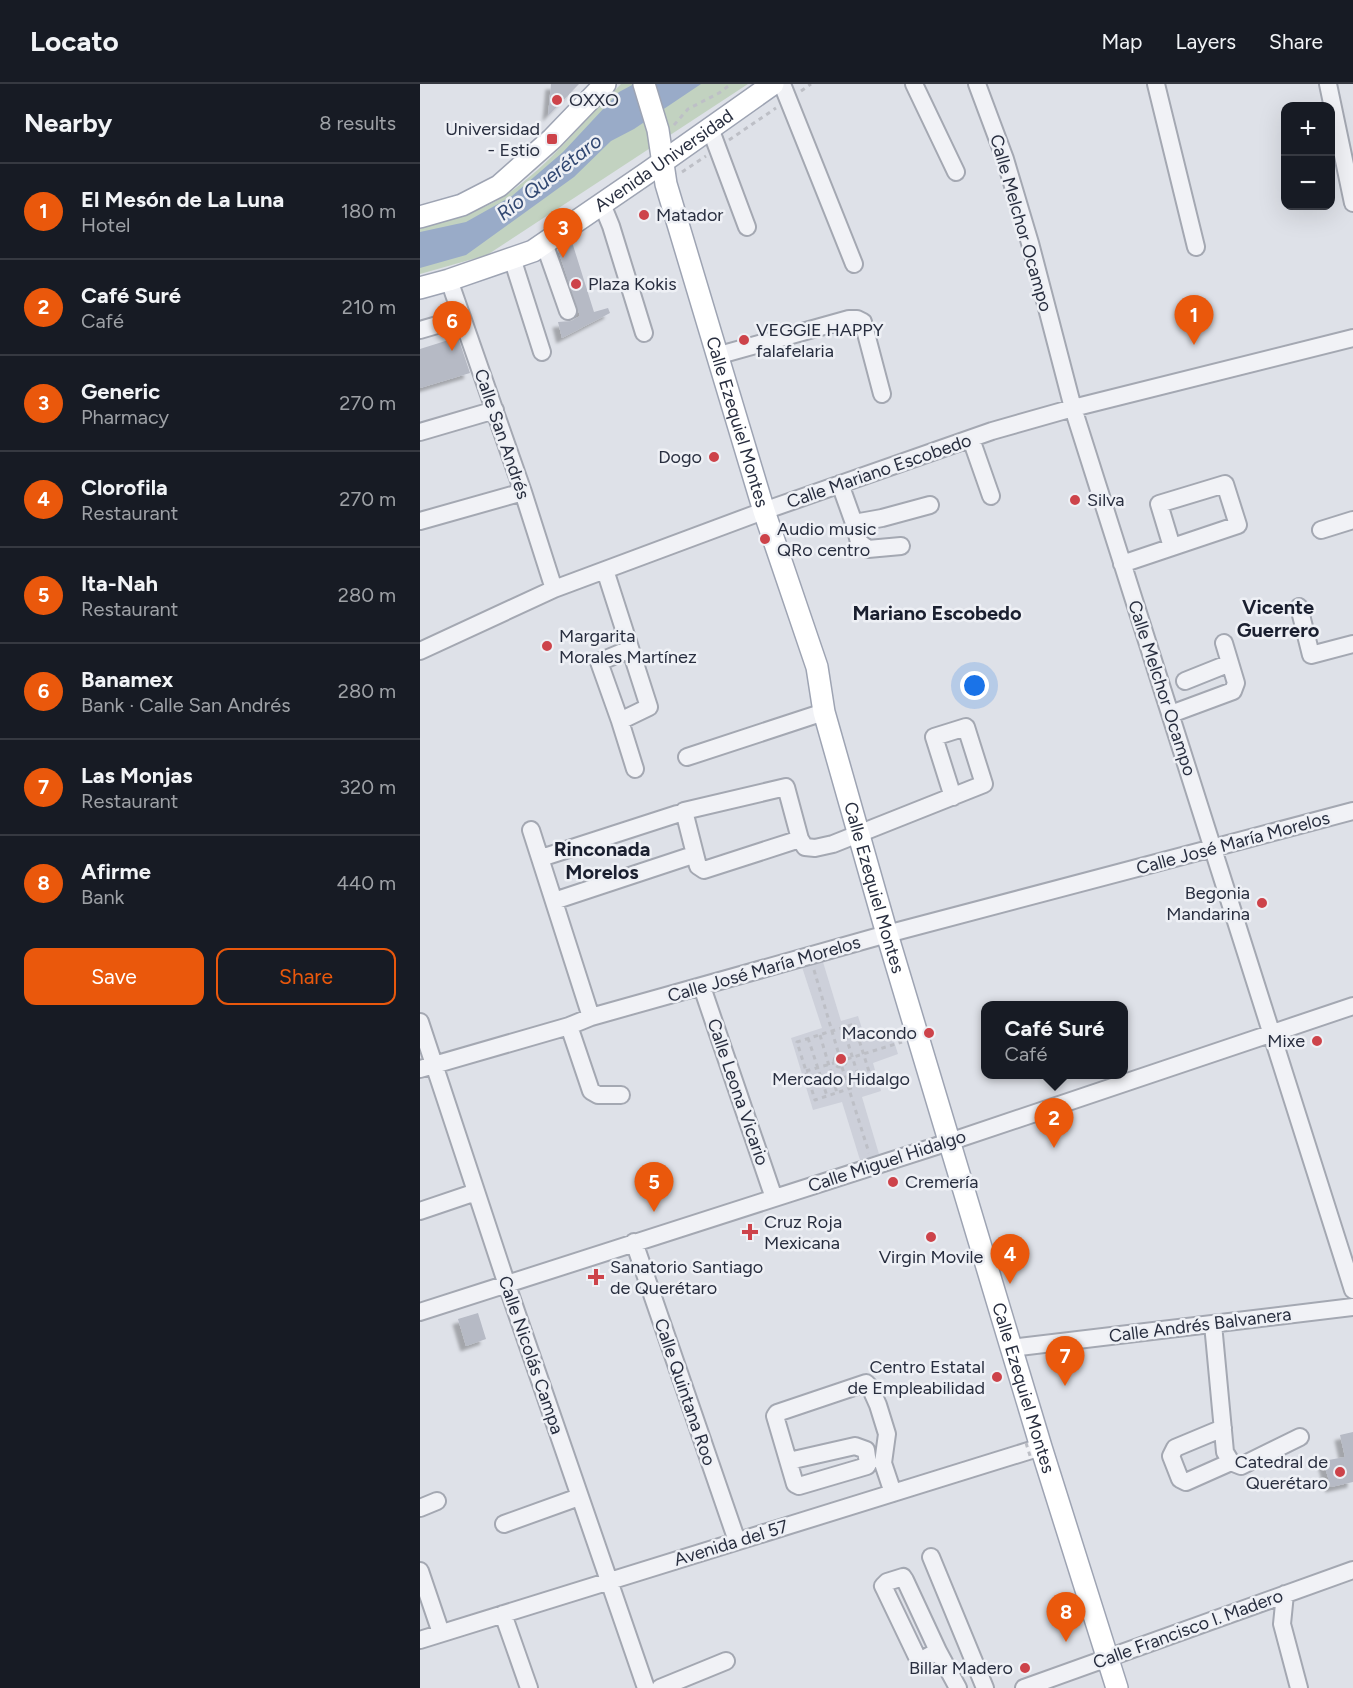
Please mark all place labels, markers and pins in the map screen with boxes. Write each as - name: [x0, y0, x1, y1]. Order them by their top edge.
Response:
- place label: OXXO: [569, 89, 619, 111]
- marker: OXXO: [550, 93, 564, 107]
- place label: Universidad - Estio: [445, 118, 540, 161]
- marker: Universidad - Estio: [545, 132, 559, 146]
- place label: Matador: [656, 204, 723, 226]
- pin: 3: [544, 208, 582, 258]
- marker: Matador: [637, 208, 651, 222]
- place label: Plaza Kokis: [588, 273, 677, 295]
- marker: Plaza Kokis: [569, 277, 583, 291]
- pin: 1: [1174, 296, 1214, 345]
- pin: 6: [432, 302, 471, 351]
- place label: VEGGIE HAPPY falafelaria: [756, 319, 884, 362]
- marker: VEGGIE HAPPY falafelaria: [737, 333, 751, 347]
- place label: Dogo: [658, 446, 702, 468]
- marker: Dogo: [707, 450, 721, 464]
- place label: Silva: [1087, 489, 1125, 511]
- marker: Silva: [1068, 493, 1082, 507]
- place label: Audio music QRo centro: [777, 518, 877, 561]
- marker: Audio music QRo centro: [758, 532, 772, 546]
- place label: Margarita Morales Martínez: [559, 625, 697, 668]
- marker: Margarita Morales Martínez: [540, 639, 554, 653]
- place label: Begonia Mandarina: [1166, 882, 1250, 925]
- marker: Begonia Mandarina: [1255, 896, 1269, 910]
- place label: Macondo: [841, 1022, 917, 1044]
- marker: Macondo: [922, 1026, 936, 1040]
- place label: Mixe: [1267, 1030, 1305, 1052]
- marker: Mixe: [1310, 1034, 1324, 1048]
- marker: Mercado Hidalgo: [834, 1052, 848, 1066]
- place label: Mercado Hidalgo: [772, 1068, 910, 1090]
- pin: 2: [1034, 1098, 1074, 1148]
- pin: 5: [634, 1162, 674, 1212]
- place label: Cremería: [905, 1171, 978, 1193]
- marker: Cremería: [886, 1175, 900, 1189]
- place label: Cruz Roja Mexicana: [764, 1211, 842, 1254]
- marker: Cruz Roja Mexicana: [741, 1223, 759, 1241]
- marker: Virgin Movile: [924, 1230, 938, 1244]
- pin: 4: [990, 1234, 1030, 1284]
- place label: Virgin Movile: [879, 1246, 984, 1268]
- place label: Sanatorio Santiago de Querétaro: [610, 1256, 763, 1299]
- marker: Sanatorio Santiago de Querétaro: [587, 1268, 605, 1286]
- pin: 7: [1046, 1336, 1084, 1386]
- place label: Centro Estatal de Empleabilidad: [847, 1356, 985, 1399]
- marker: Centro Estatal de Empleabilidad: [990, 1370, 1004, 1384]
- place label: Catedral de Querétaro: [1235, 1451, 1328, 1494]
- marker: Catedral de Querétaro: [1333, 1465, 1347, 1479]
- pin: 8: [1046, 1592, 1086, 1642]
- place label: Billar Madero: [909, 1657, 1013, 1679]
- marker: Billar Madero: [1018, 1661, 1032, 1675]

